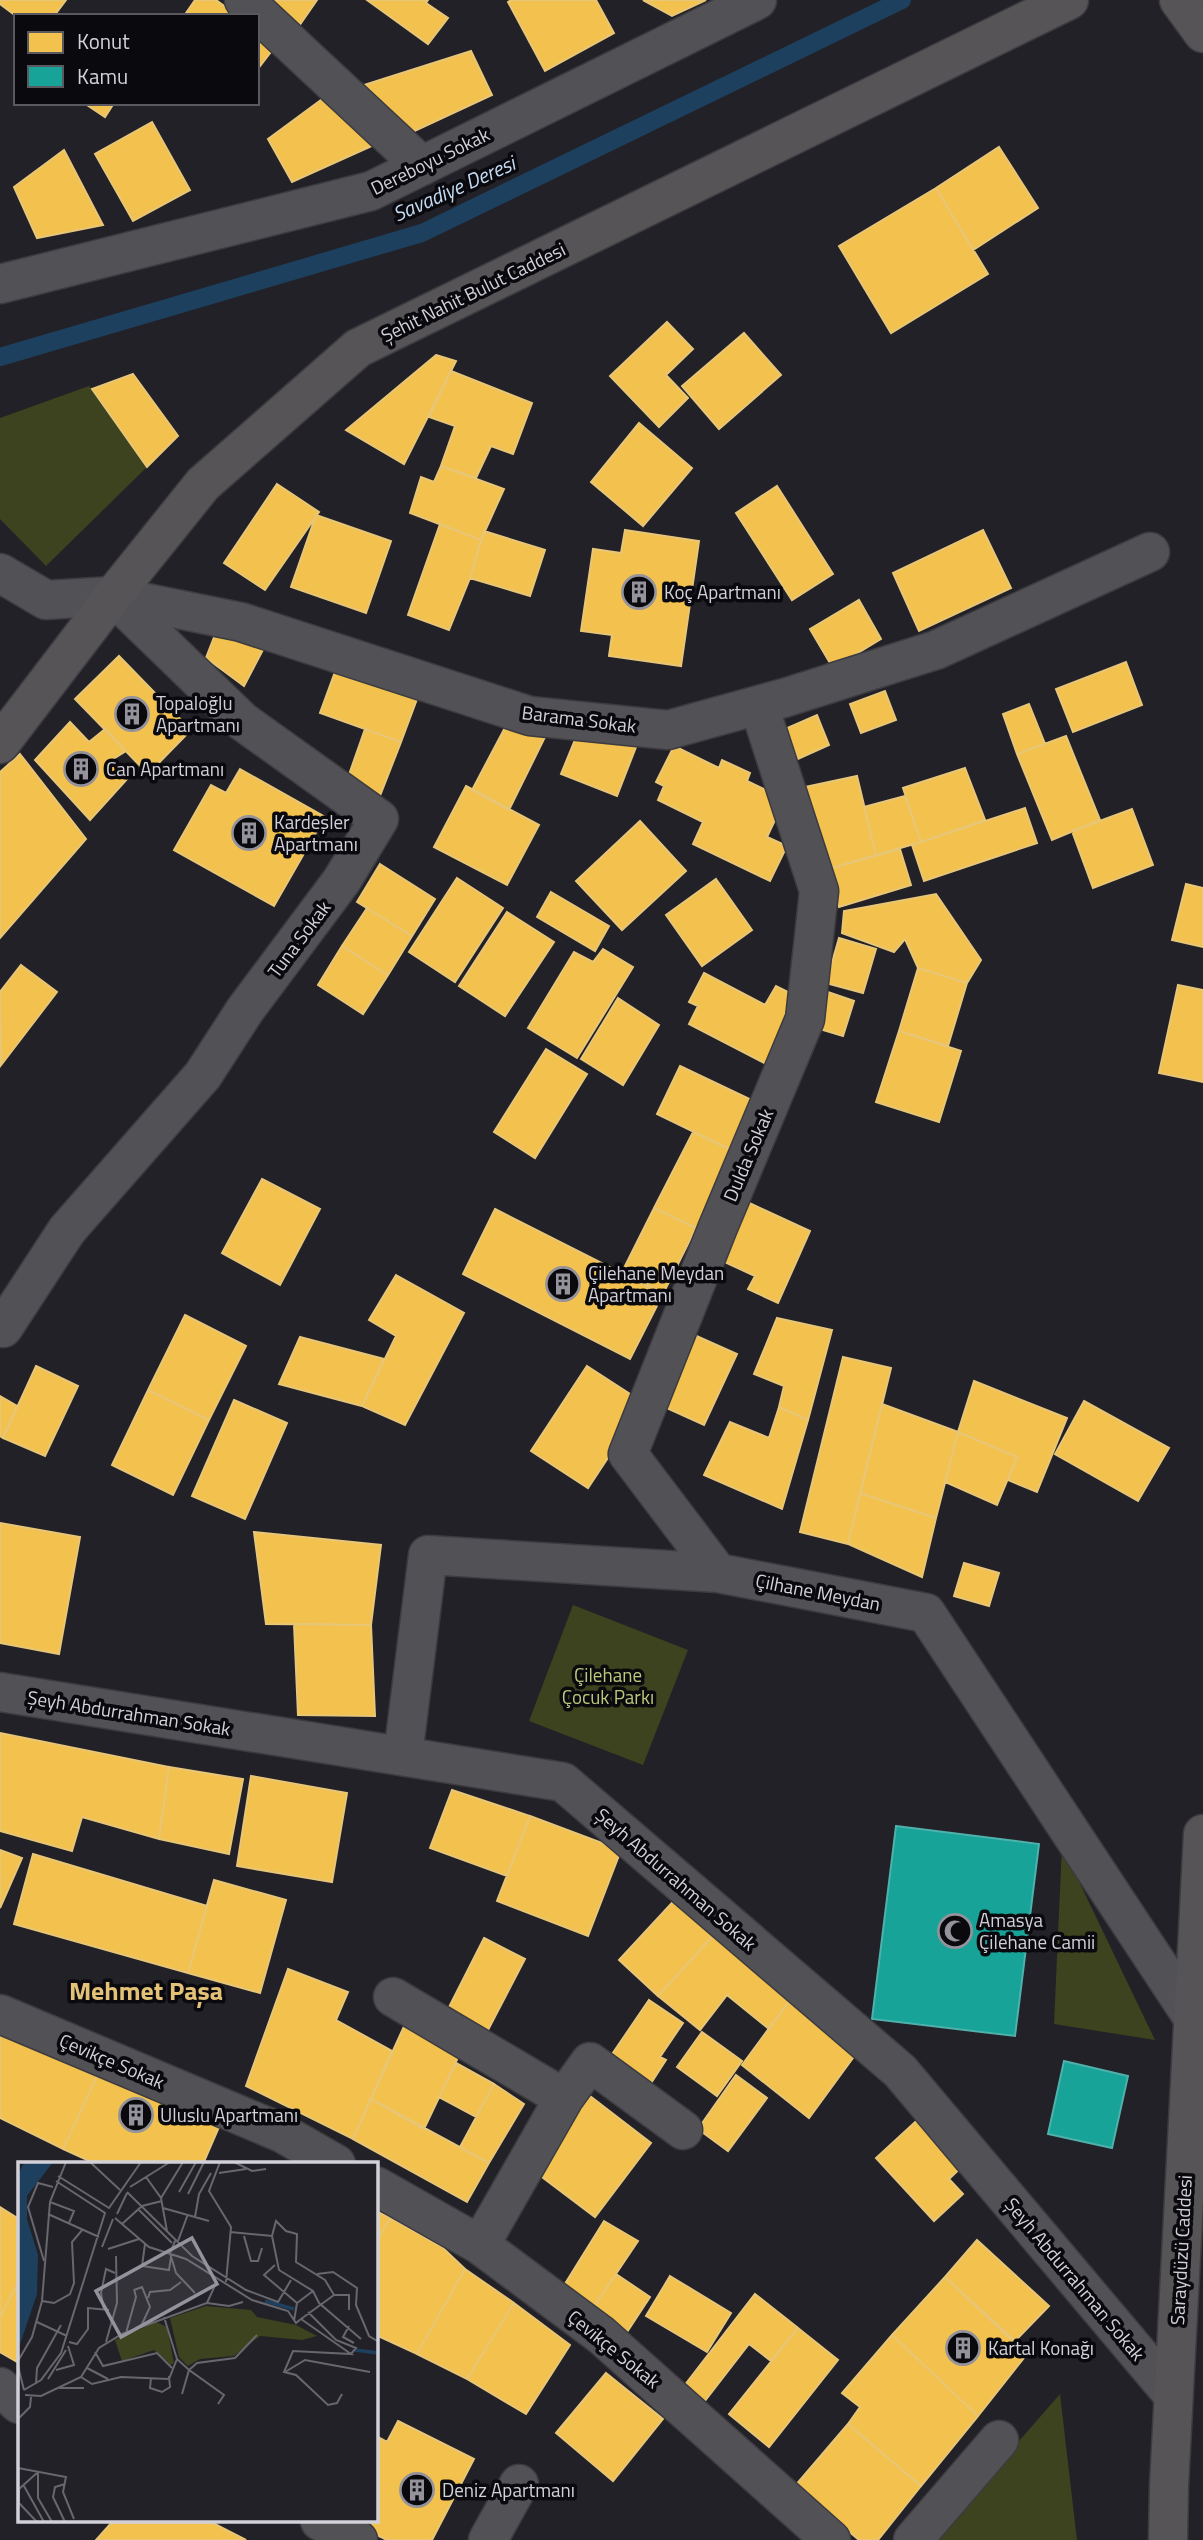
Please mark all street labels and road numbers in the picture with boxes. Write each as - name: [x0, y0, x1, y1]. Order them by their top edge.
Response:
- street label: Dereboyu Sokak: [365, 119, 494, 202]
- street label: Şehit Nahit Bulut Caddesi: [375, 234, 570, 349]
- street label: Barama Sokak: [520, 697, 638, 740]
- street label: Tuna Sokak: [260, 894, 337, 983]
- street label: Dulda Sokak: [715, 1104, 780, 1206]
- street label: Çilhane Meydan: [753, 1565, 883, 1618]
- street label: Şeyh Abdurrahman Sokak: [25, 1682, 233, 1743]
- street label: Şeyh Abdurrahman Sokak: [589, 1800, 763, 1957]
- street label: Çevikçe Sokak: [55, 2025, 169, 2096]
- street label: Saraydüzü Caddesi: [1162, 2174, 1199, 2326]
- street label: Şeyh Abdurrahman Sokak: [998, 2191, 1153, 2367]
- street label: Çevikçe Sokak: [562, 2302, 667, 2395]

